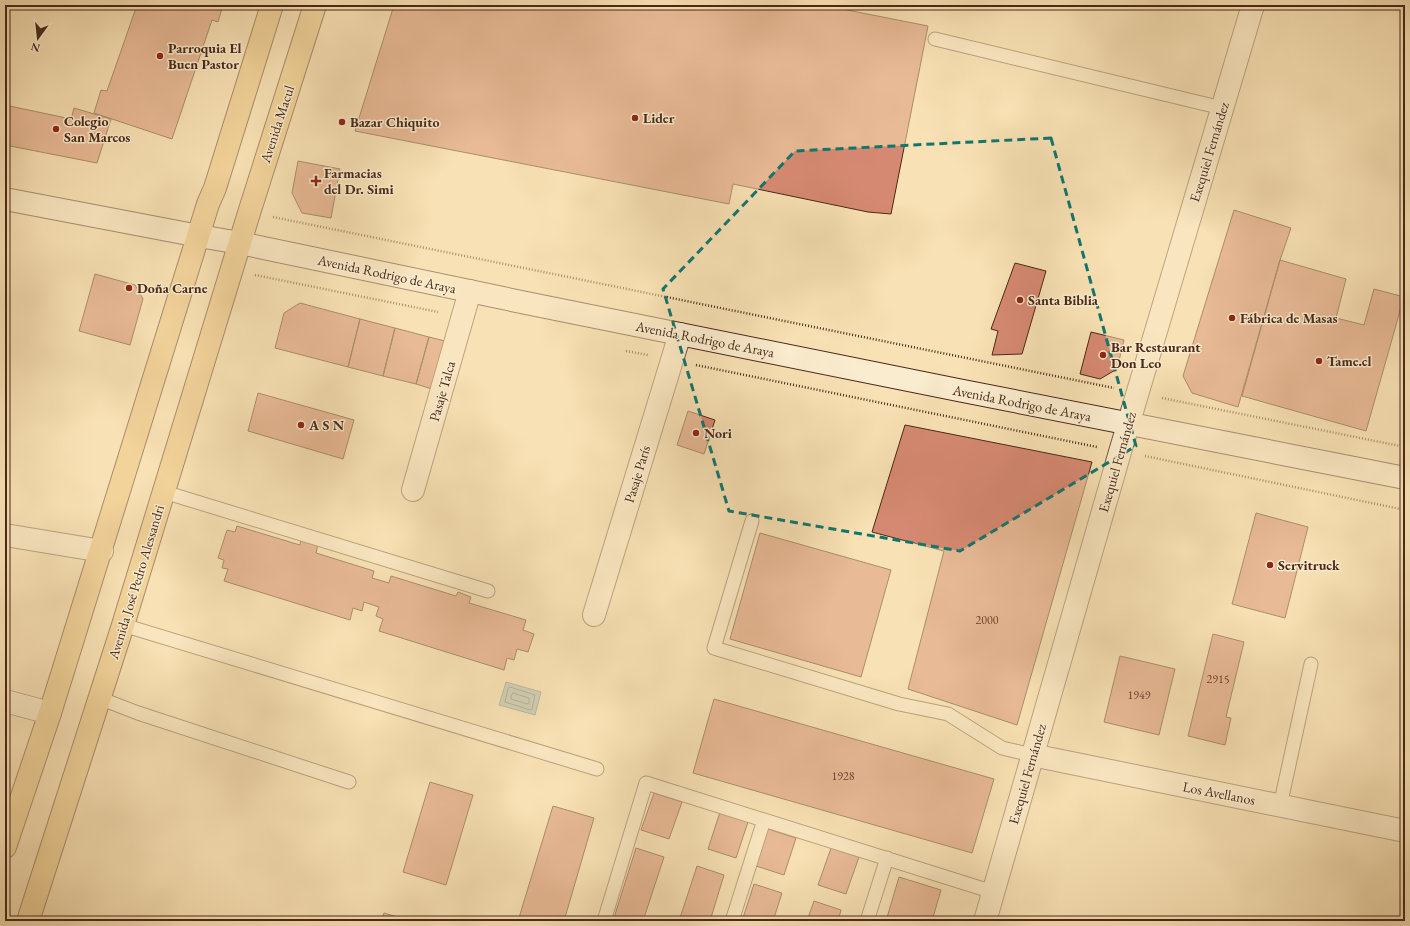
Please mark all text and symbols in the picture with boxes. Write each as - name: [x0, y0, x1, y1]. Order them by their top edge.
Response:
- north arrow: [18, 18, 58, 58]
- place label: Parroquia El Buen Pastor: [168, 39, 242, 73]
- text: N: [29, 40, 42, 56]
- marker: Parroquia El Buen Pastor: [155, 51, 165, 61]
- street label: Avenida Macul: [256, 82, 298, 166]
- street label: Exequiel Fernández: [1185, 99, 1233, 204]
- place label: Lider: [643, 109, 675, 127]
- place label: Colegio San Marcos: [64, 112, 130, 146]
- place label: Bazar Chiquito: [350, 113, 440, 131]
- marker: Lider: [630, 113, 640, 123]
- marker: Bazar Chiquito: [337, 117, 347, 127]
- marker: Colegio San Marcos: [51, 124, 61, 134]
- place label: Farmacias del Dr. Simi: [324, 164, 394, 198]
- marker: Farmacias del Dr. Simi: [311, 176, 321, 186]
- street label: Avenida Rodrigo de Araya: [315, 250, 458, 298]
- place label: Doña Carne: [137, 279, 208, 297]
- marker: Doña Carne: [124, 283, 134, 293]
- place label: Santa Biblia: [1028, 291, 1099, 309]
- marker: Santa Biblia: [1015, 295, 1025, 305]
- place label: Fábrica de Masas: [1240, 309, 1338, 327]
- marker: Fábrica de Masas: [1227, 313, 1237, 323]
- street label: Avenida Rodrigo de Araya: [633, 317, 776, 361]
- place label: Bar Restaurant Don Leo: [1111, 338, 1201, 372]
- marker: Bar Restaurant Don Leo: [1098, 350, 1108, 360]
- place label: Tame.cl: [1327, 352, 1371, 370]
- marker: Tame.cl: [1314, 356, 1324, 366]
- street label: Pasaje Talca: [425, 358, 459, 423]
- street label: Avenida Rodrigo de Araya: [950, 381, 1093, 425]
- street label: Exequiel Fernández: [1094, 409, 1140, 514]
- place label: A S N: [308, 416, 345, 434]
- marker: A S N: [296, 420, 306, 430]
- place label: Nori: [704, 424, 732, 442]
- marker: Nori: [691, 428, 701, 438]
- street label: Pasaje París: [620, 443, 654, 505]
- street label: Avenida José Pedro Alessandri: [104, 502, 168, 662]
- place label: Servitruck: [1278, 556, 1340, 574]
- marker: Servitruck: [1265, 560, 1275, 570]
- house number: 2000: [975, 612, 999, 628]
- house number: 2915: [1206, 671, 1230, 687]
- house number: 1949: [1127, 687, 1151, 703]
- street label: Exequiel Fernández: [1004, 721, 1050, 826]
- house number: 1928: [831, 768, 855, 784]
- street label: Los Avellanos: [1181, 777, 1257, 809]

